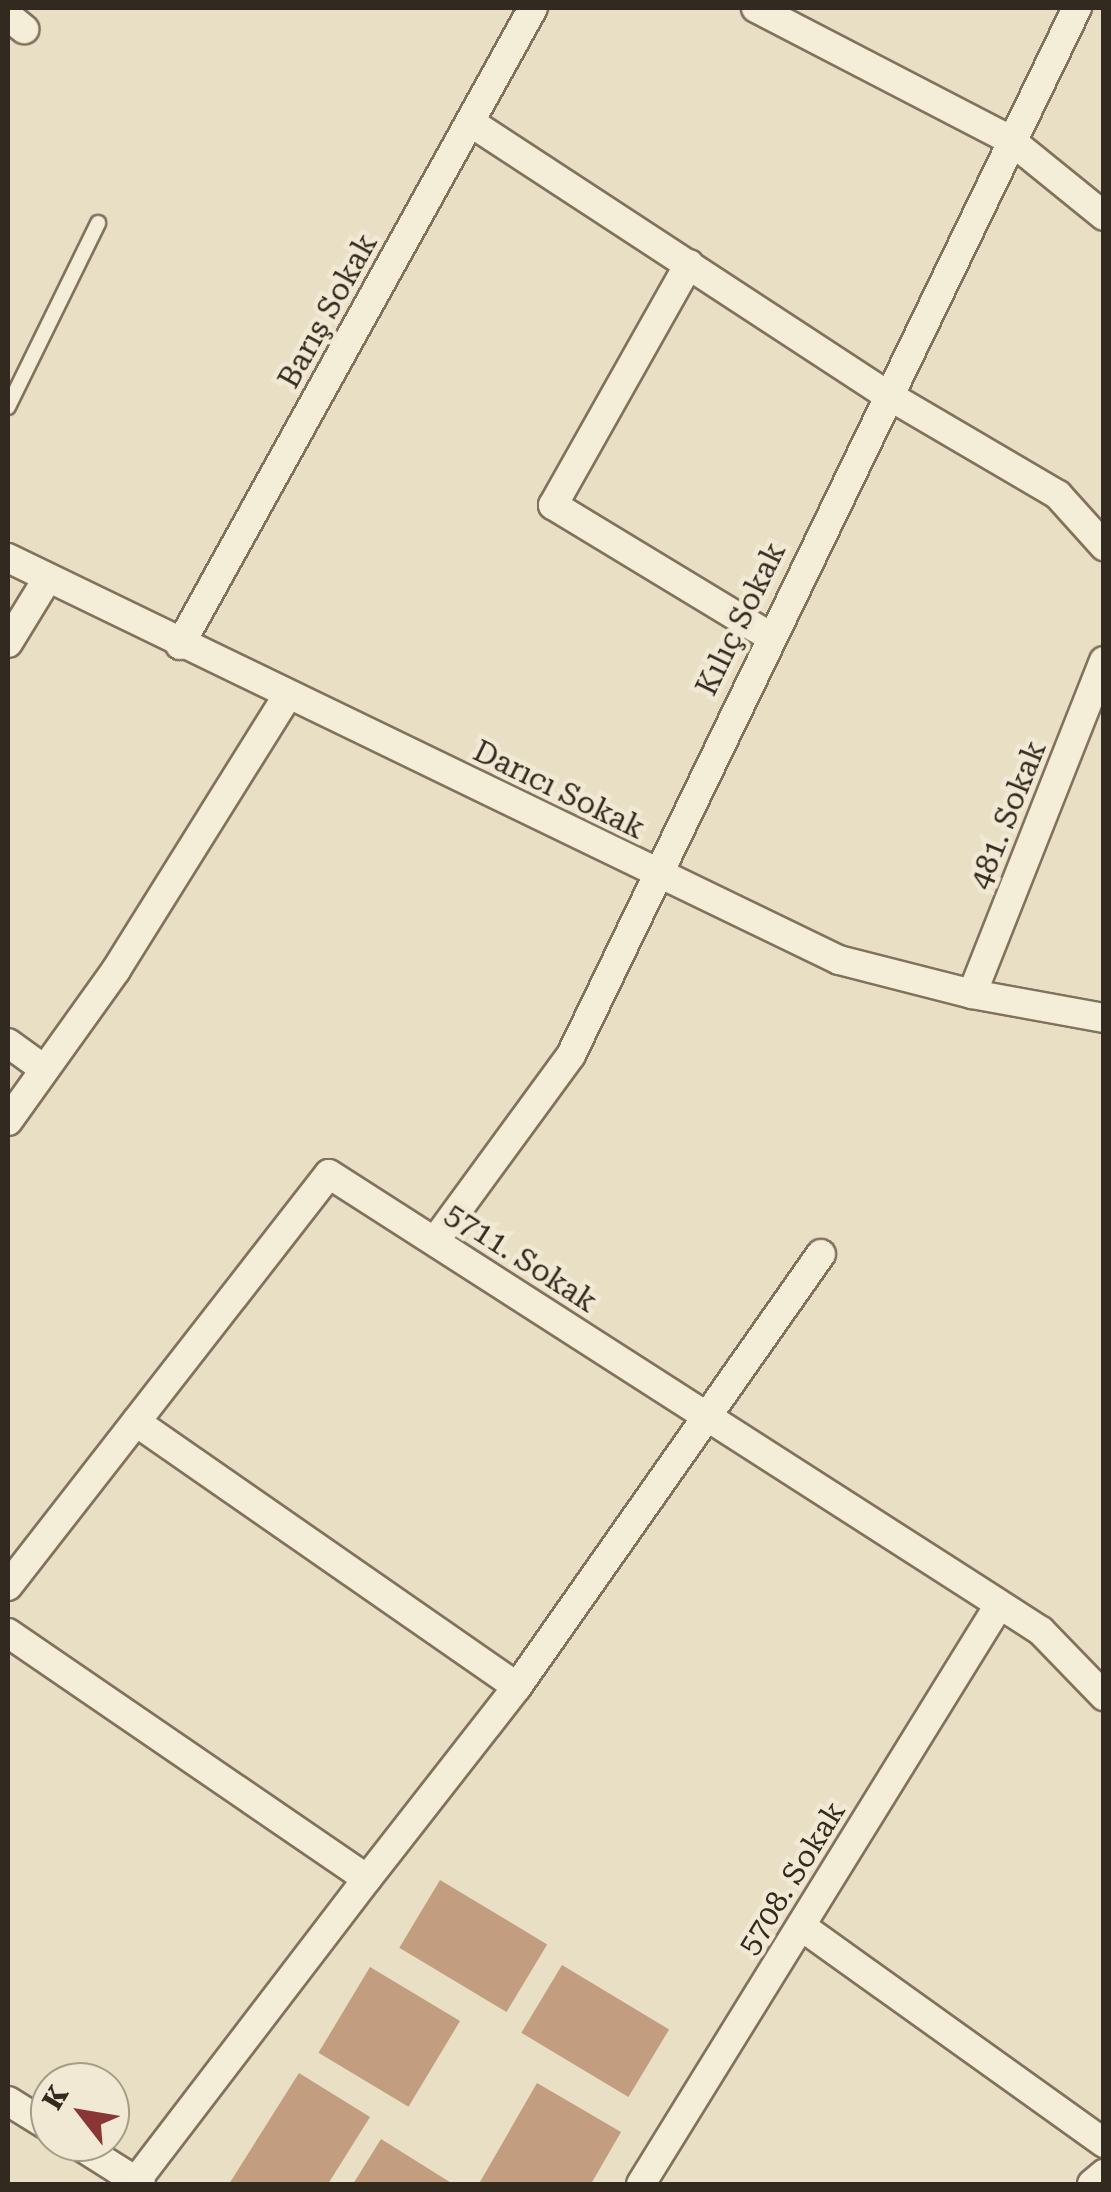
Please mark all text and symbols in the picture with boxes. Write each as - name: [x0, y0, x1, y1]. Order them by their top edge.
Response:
- street label: Barış Sokak: [271, 228, 385, 394]
- street label: Kılıç Sokak: [689, 537, 793, 701]
- street label: Darıcı Sokak: [467, 733, 651, 847]
- street label: 481. Sokak: [962, 736, 1054, 894]
- street label: 5711. Sokak: [439, 1196, 603, 1320]
- street label: 5708. Sokak: [731, 1795, 853, 1961]
- north arrow: [30, 2062, 130, 2162]
- text: K: [36, 2079, 75, 2115]

